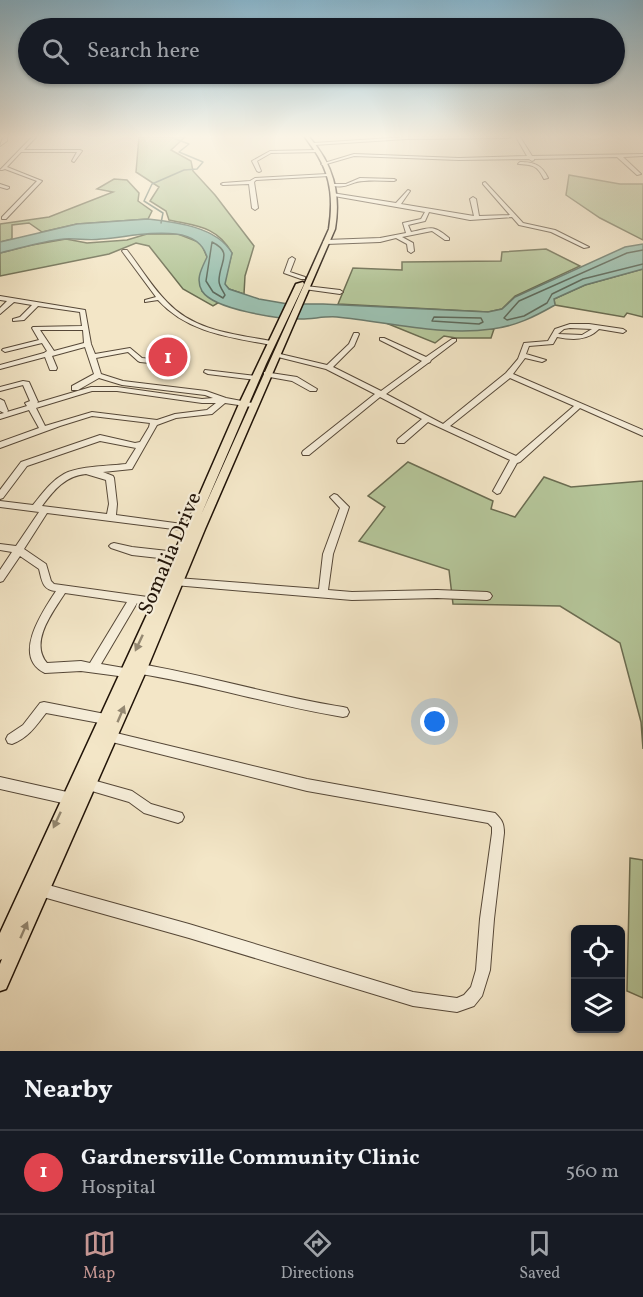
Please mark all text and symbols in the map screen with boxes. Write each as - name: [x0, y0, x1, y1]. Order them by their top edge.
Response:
- search box: [18, 18, 625, 84]
- icon: search: [39, 35, 72, 68]
- text: Search here: [87, 36, 200, 67]
- pin: 1: [148, 334, 188, 380]
- street label: Somalia Drive: [132, 488, 209, 619]
- one-way arrow: [135, 635, 144, 652]
- one-way arrow: [116, 704, 126, 722]
- your location: [420, 707, 449, 736]
- one-way arrow: [51, 811, 61, 829]
- one-way arrow: [19, 920, 29, 938]
- map controls: [571, 925, 625, 1033]
- button: locate: [571, 925, 625, 979]
- button: layers: [571, 979, 625, 1033]
- text: Nearby: [24, 1072, 113, 1108]
- text: Gardnersville Community Clinic: [81, 1143, 419, 1174]
- text: 1: [39, 1158, 48, 1186]
- text: 560 m: [566, 1158, 619, 1186]
- text: Hospital: [81, 1174, 156, 1202]
- tab: Map: [83, 1227, 116, 1285]
- tab: Directions: [281, 1227, 354, 1285]
- tab: Saved: [519, 1227, 560, 1285]

